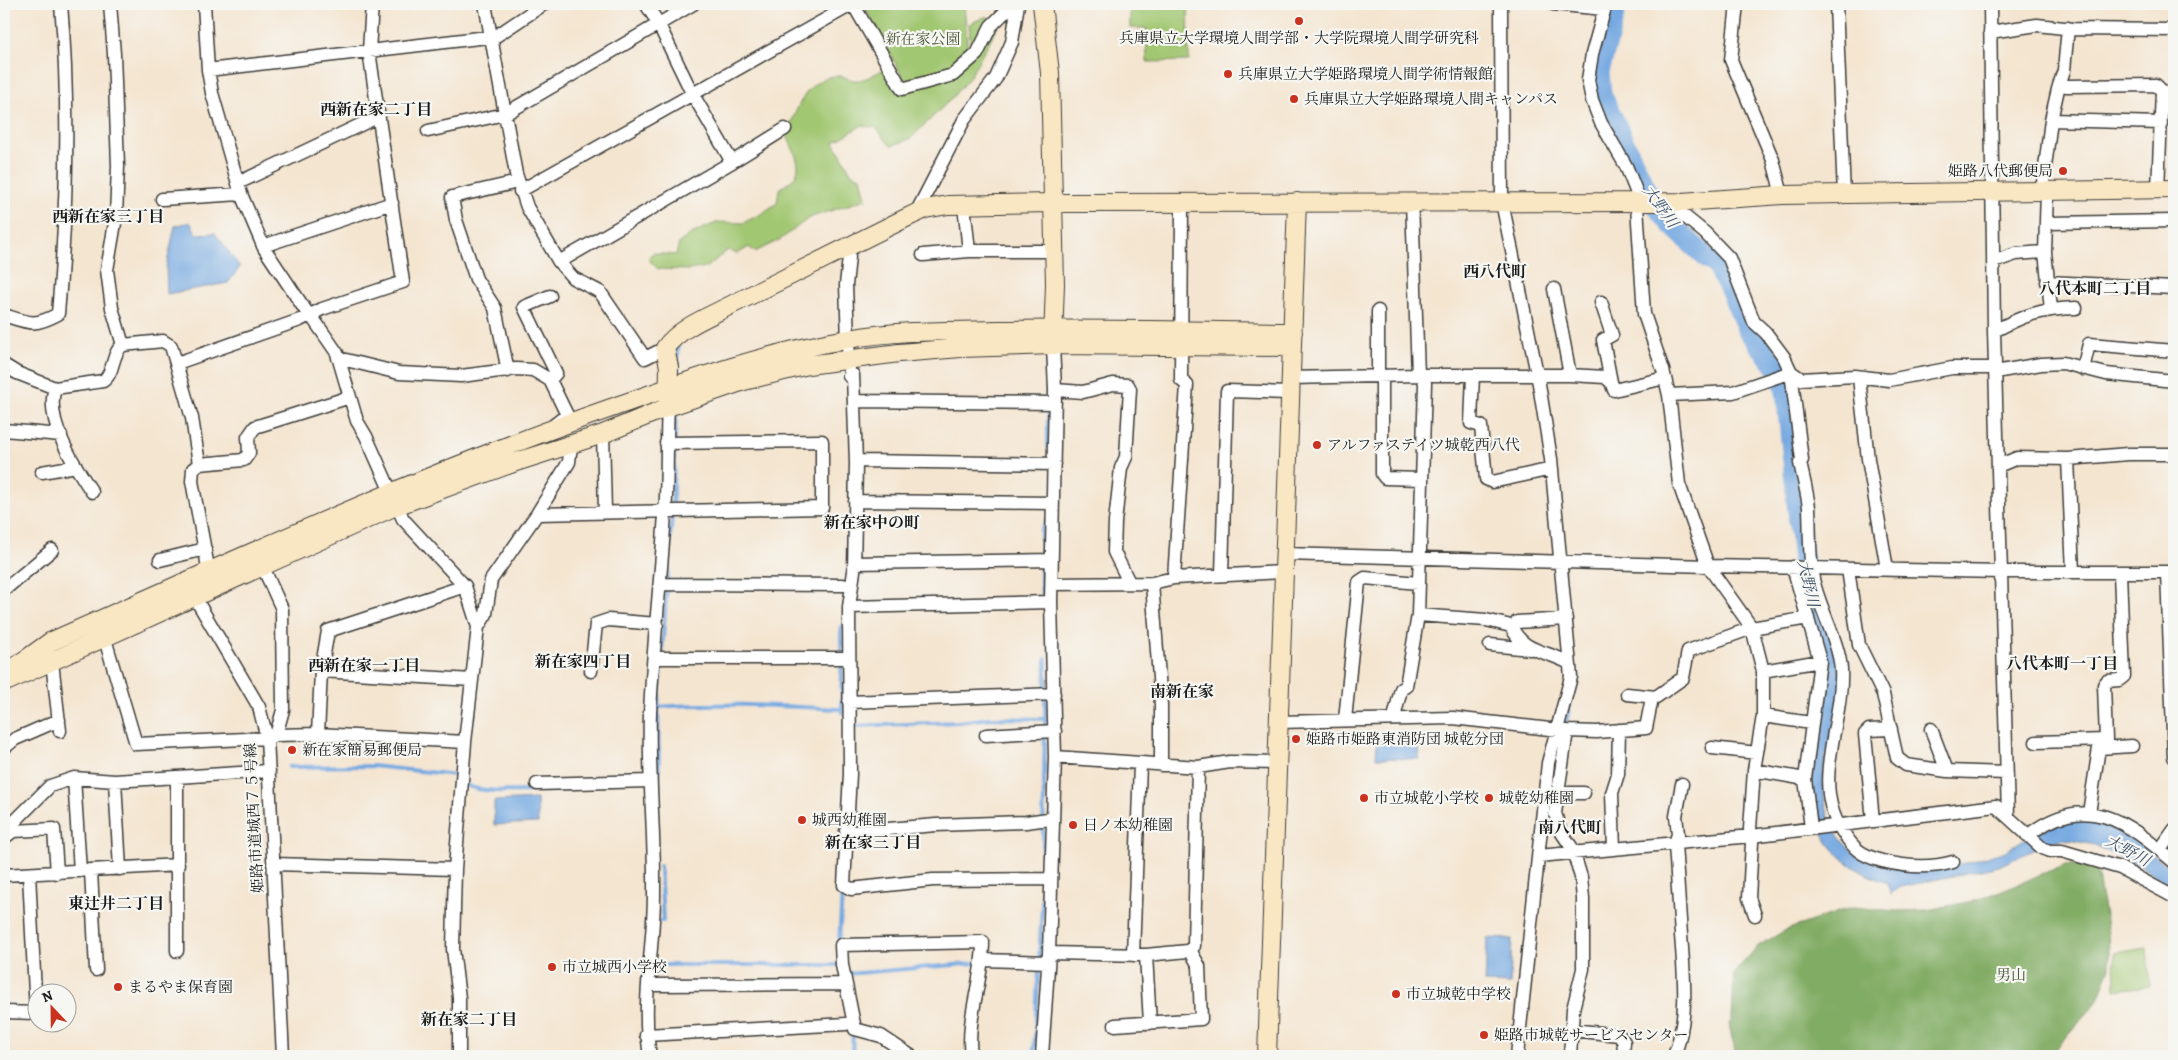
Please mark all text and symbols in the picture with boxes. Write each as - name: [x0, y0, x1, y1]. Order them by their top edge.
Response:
- marker: 兵庫県立大学環境人間学部・大学院環境人間学研究科: [1293, 15, 1305, 27]
- place label: 兵庫県立大学環境人間学部・大学院環境人間学研究科: [1119, 28, 1479, 48]
- park label: 新在家公園: [885, 29, 961, 49]
- place label: 兵庫県立大学姫路環境人間学術情報館: [1238, 64, 1493, 84]
- marker: 兵庫県立大学姫路環境人間学術情報館: [1222, 68, 1234, 80]
- place label: 兵庫県立大学姫路環境人間キャンパス: [1304, 89, 1558, 109]
- marker: 兵庫県立大学姫路環境人間キャンパス: [1288, 93, 1300, 105]
- district label: 西新在家二丁目: [320, 99, 432, 121]
- place label: 姫路八代郵便局: [1948, 161, 2053, 181]
- marker: 姫路八代郵便局: [2057, 165, 2069, 177]
- water label: 大野川: [1637, 181, 1684, 234]
- district label: 西新在家三丁目: [52, 206, 164, 228]
- district label: 西八代町: [1463, 261, 1527, 283]
- district label: 八代本町二丁目: [2039, 278, 2151, 300]
- place label: アルファステイツ城乾西八代: [1327, 435, 1520, 455]
- marker: アルファステイツ城乾西八代: [1311, 439, 1323, 451]
- district label: 新在家中の町: [823, 512, 920, 534]
- water label: 大野川: [1792, 557, 1825, 611]
- district label: 新在家四丁目: [534, 651, 631, 673]
- district label: 八代本町一丁目: [2006, 653, 2118, 675]
- district label: 西新在家一丁目: [308, 655, 420, 677]
- district label: 南新在家: [1150, 681, 1214, 703]
- place label: 姫路市姫路東消防団 城乾分団: [1306, 729, 1504, 749]
- marker: 姫路市姫路東消防団 城乾分団: [1290, 733, 1302, 745]
- place label: 新在家簡易郵便局: [302, 740, 422, 760]
- street label: 姫路市道城西７５号線: [240, 743, 268, 893]
- marker: 新在家簡易郵便局: [286, 744, 298, 756]
- place label: 市立城乾小学校: [1374, 788, 1479, 808]
- place label: 城乾幼稚園: [1499, 788, 1574, 808]
- marker: 市立城乾小学校: [1358, 792, 1370, 804]
- marker: 城乾幼稚園: [1483, 792, 1495, 804]
- place label: 城西幼稚園: [812, 810, 887, 830]
- marker: 城西幼稚園: [796, 814, 808, 826]
- place label: 日ノ本幼稚園: [1083, 815, 1173, 835]
- district label: 南八代町: [1538, 817, 1602, 839]
- marker: 日ノ本幼稚園: [1067, 819, 1079, 831]
- water label: 大野川: [2101, 830, 2156, 873]
- district label: 新在家三丁目: [824, 832, 921, 854]
- district label: 東辻井二丁目: [68, 893, 164, 915]
- place label: 市立城西小学校: [562, 957, 667, 977]
- marker: 市立城西小学校: [546, 961, 558, 973]
- park label: 男山: [1996, 965, 2026, 985]
- place label: まるやま保育園: [128, 977, 233, 997]
- marker: まるやま保育園: [112, 981, 124, 993]
- north arrow: [28, 982, 78, 1032]
- place label: 市立城乾中学校: [1406, 984, 1511, 1004]
- text: N: [39, 986, 56, 1007]
- marker: 市立城乾中学校: [1390, 988, 1402, 1000]
- district label: 新在家二丁目: [420, 1009, 517, 1031]
- place label: 姫路市城乾サービスセンター: [1494, 1025, 1688, 1045]
- marker: 姫路市城乾サービスセンター: [1478, 1029, 1490, 1041]

